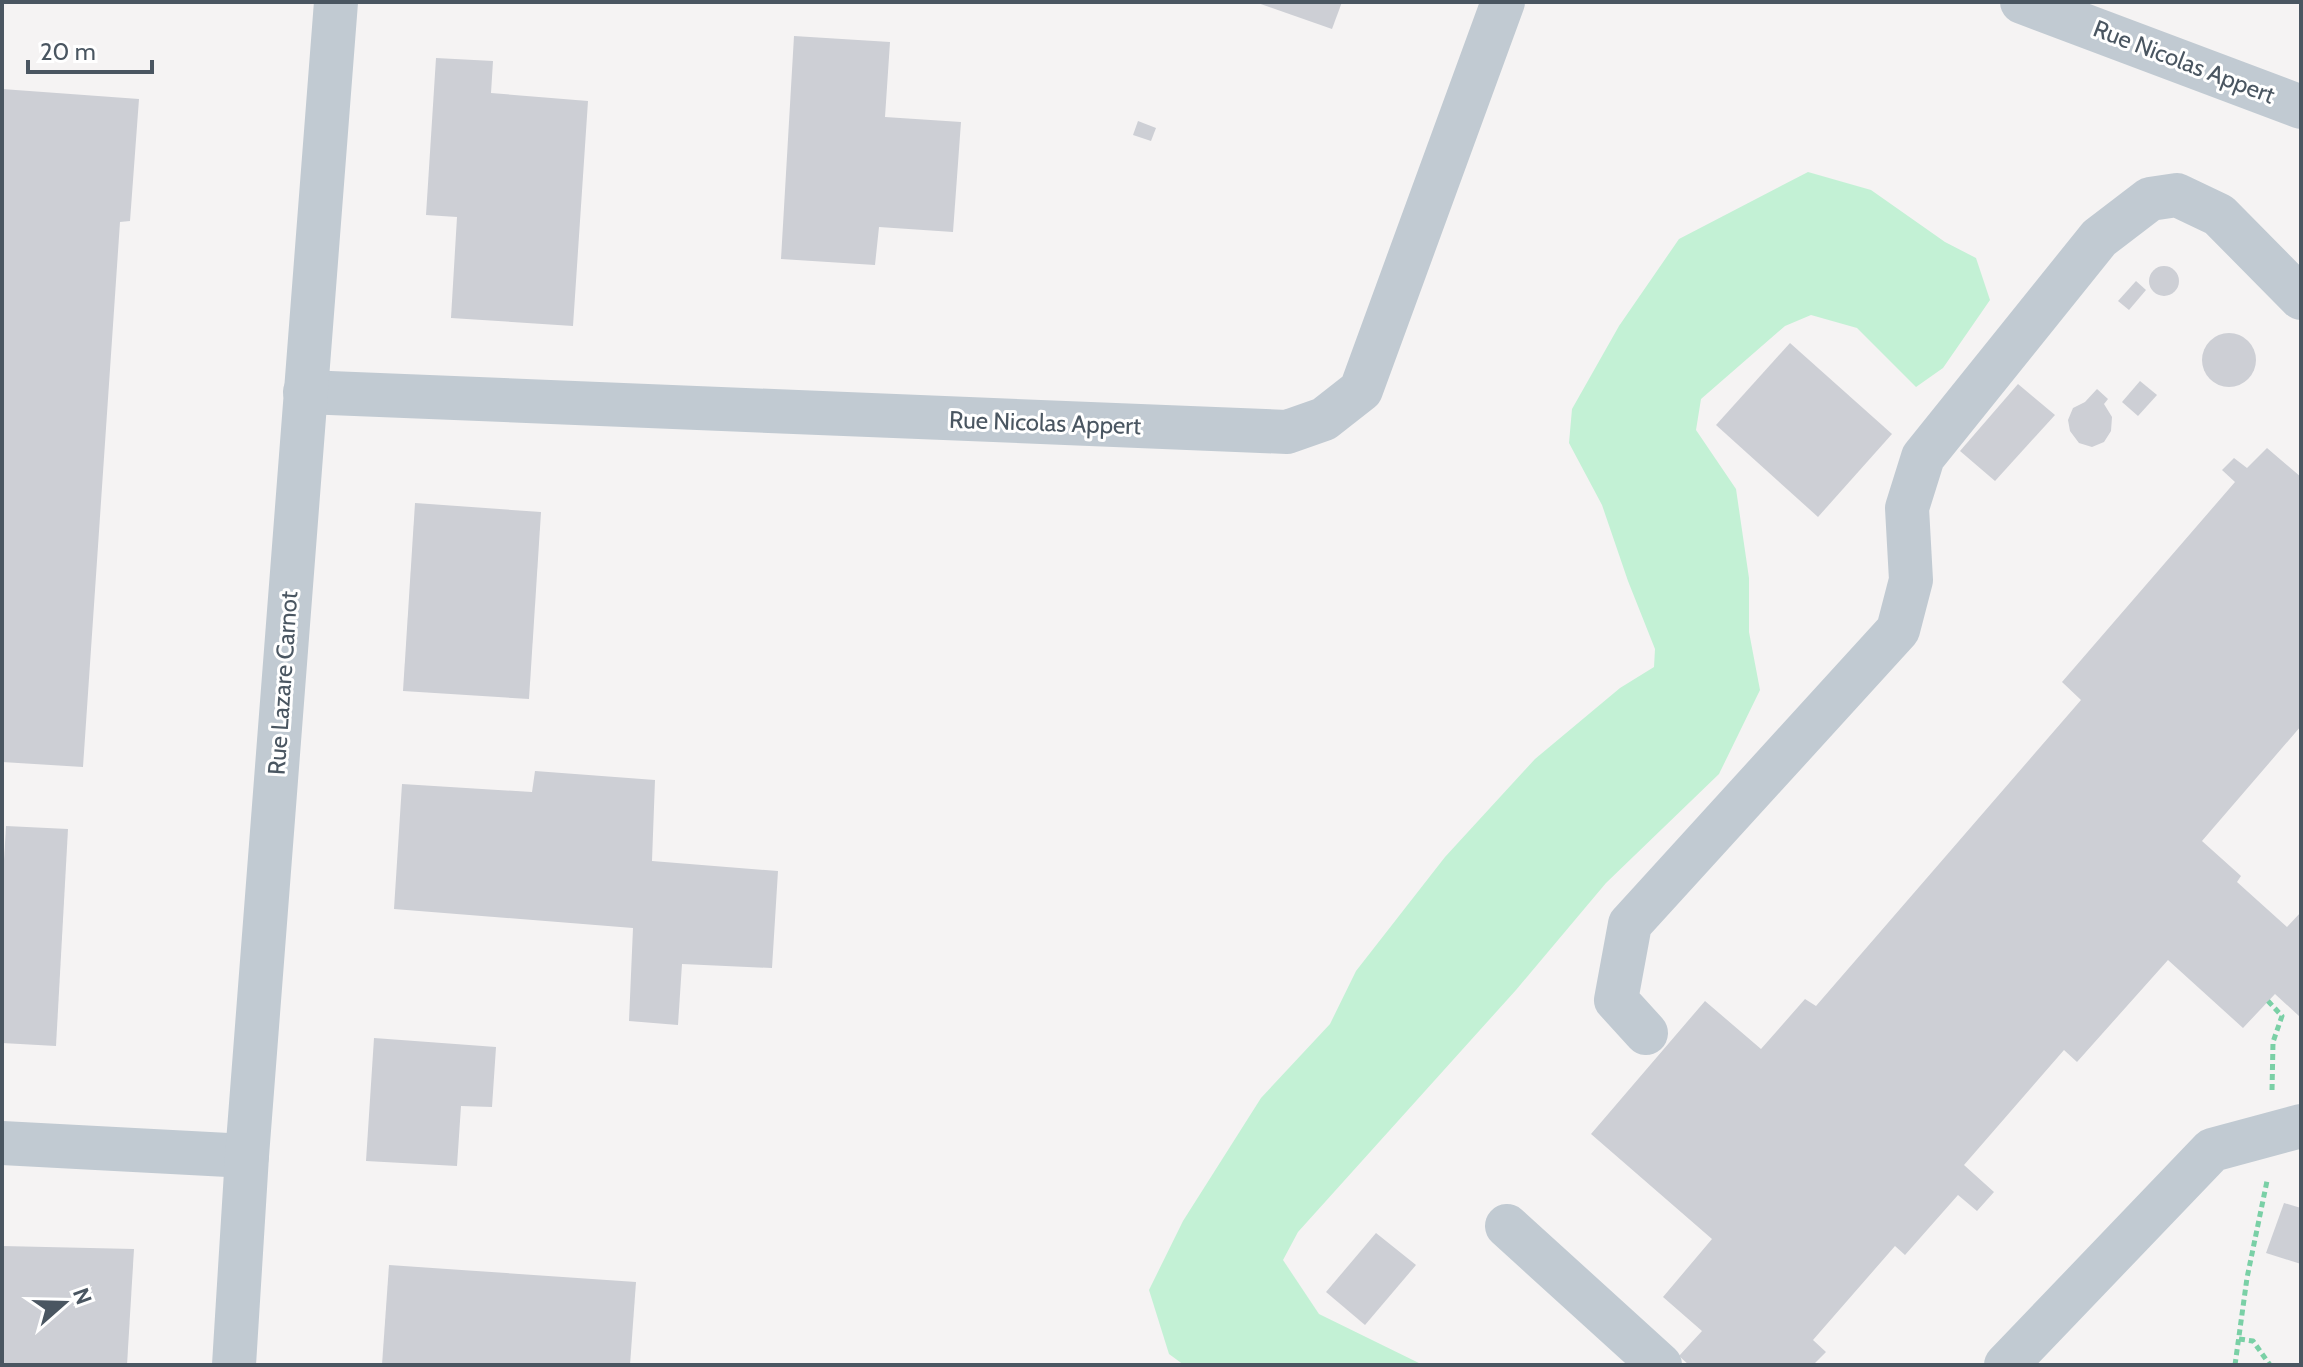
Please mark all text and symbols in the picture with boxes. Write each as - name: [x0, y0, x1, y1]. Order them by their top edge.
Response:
- street label: Rue Nicolas Appert: [2089, 14, 2279, 110]
- scale bar: [28, 24, 152, 74]
- text: 20 m: [40, 37, 96, 66]
- street label: Rue Nicolas Appert: [948, 405, 1142, 440]
- street label: Rue Lazare Carnot: [262, 590, 303, 776]
- north arrow: [24, 1263, 104, 1343]
- text: N: [67, 1284, 98, 1308]

